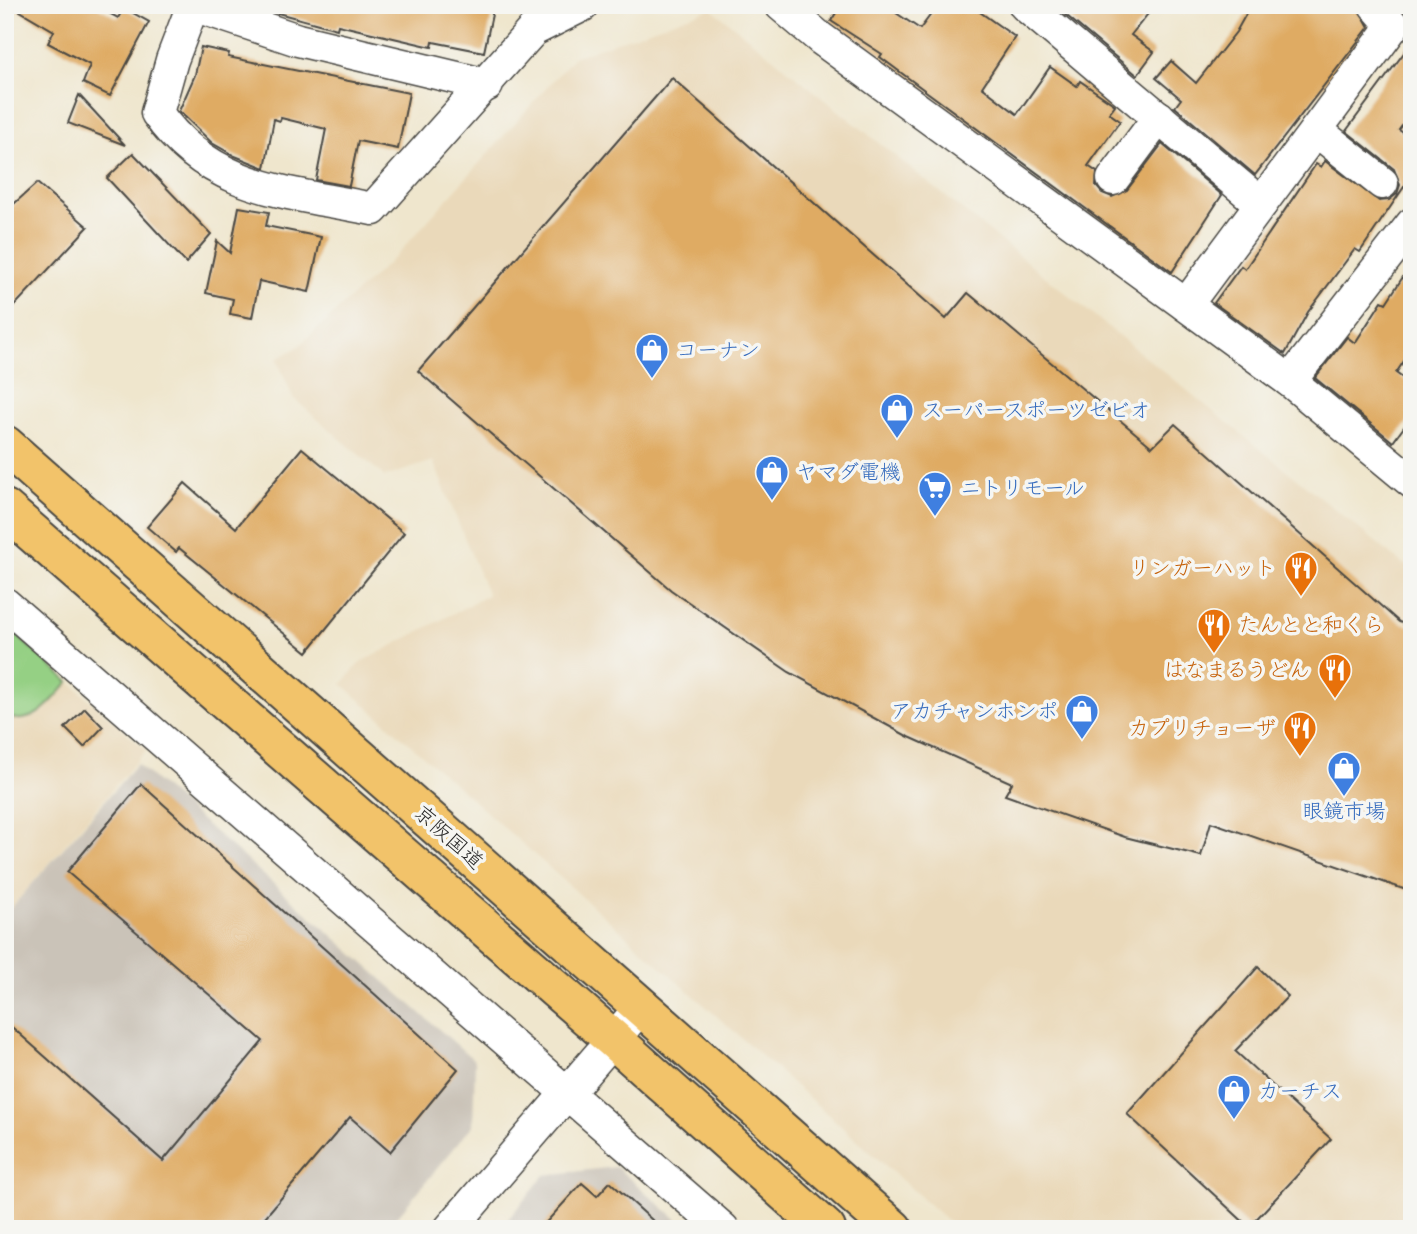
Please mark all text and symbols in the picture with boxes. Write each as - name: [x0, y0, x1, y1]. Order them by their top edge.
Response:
- shop icon: コーナン: [633, 331, 671, 380]
- place label: コーナン: [676, 338, 760, 363]
- shop icon: スーパースポーツゼビオ: [878, 391, 916, 440]
- place label: スーパースポーツゼビオ: [922, 398, 1150, 423]
- shop icon: ヤマダ電機: [753, 453, 791, 502]
- place label: ヤマダ電機: [796, 460, 901, 485]
- supermarket icon: ニトリモール: [916, 469, 954, 518]
- place label: ニトリモール: [960, 476, 1085, 501]
- restaurant icon: リンガーハット: [1282, 549, 1320, 598]
- place label: リンガーハット: [1129, 556, 1276, 581]
- restaurant icon: たんとと和くら: [1195, 606, 1233, 655]
- place label: たんとと和くら: [1238, 613, 1385, 638]
- restaurant icon: はなまるうどん: [1316, 651, 1354, 700]
- place label: はなまるうどん: [1163, 658, 1310, 683]
- shop icon: アカチャンホンポ: [1063, 692, 1101, 741]
- place label: アカチャンホンポ: [890, 699, 1058, 724]
- restaurant icon: カプリチョーザ: [1281, 709, 1319, 758]
- place label: カプリチョーザ: [1128, 716, 1276, 741]
- shop icon: 眼鏡市場: [1325, 749, 1363, 798]
- place label: 眼鏡市場: [1302, 799, 1386, 824]
- street label: 京阪国道: [409, 800, 488, 875]
- shop icon: カーチス: [1215, 1072, 1253, 1121]
- place label: カーチス: [1258, 1079, 1342, 1104]

